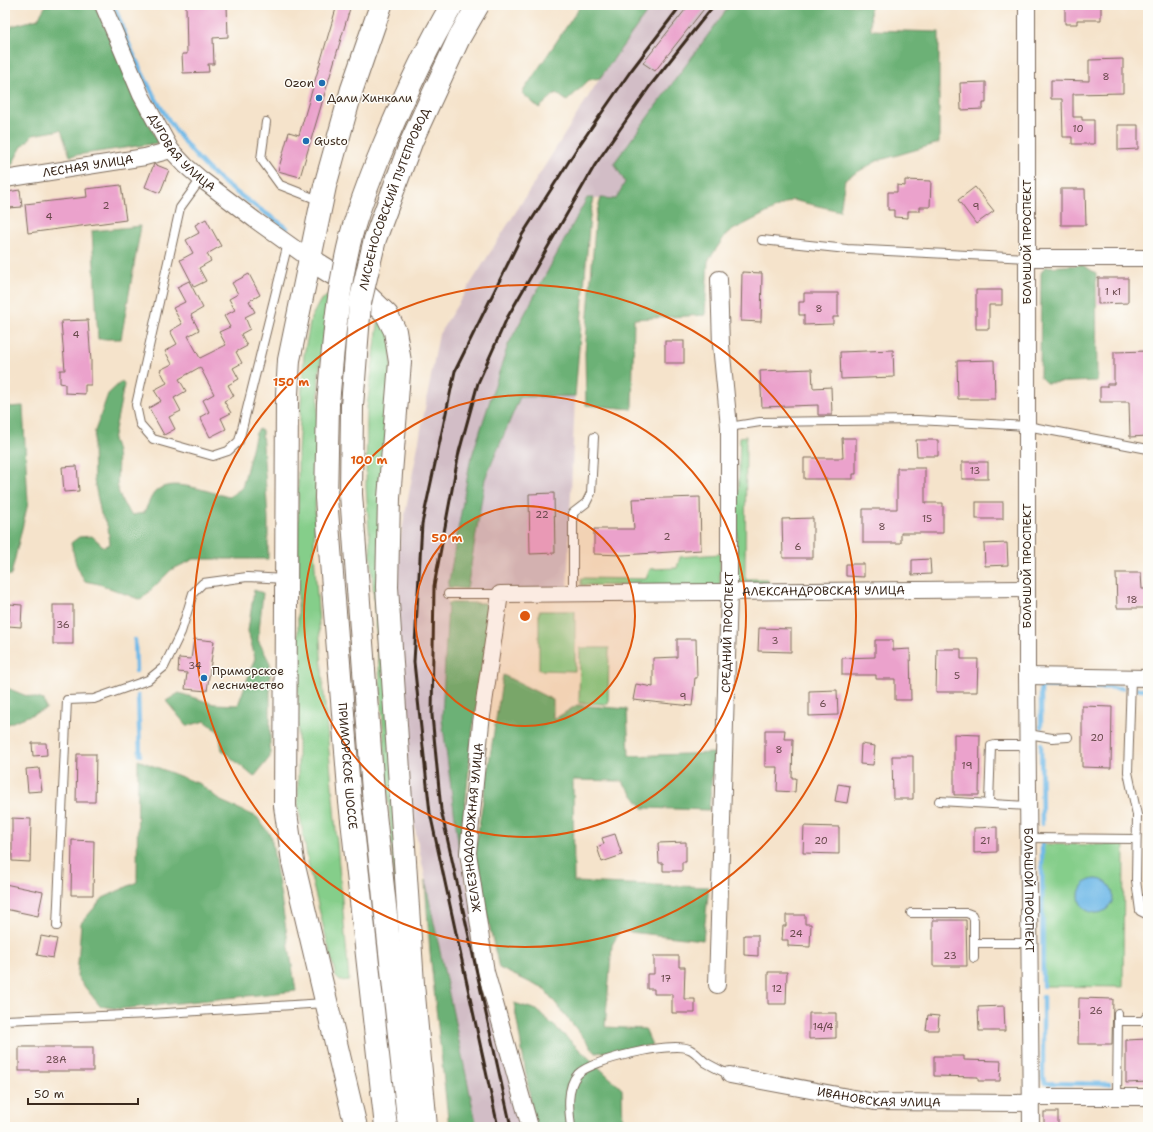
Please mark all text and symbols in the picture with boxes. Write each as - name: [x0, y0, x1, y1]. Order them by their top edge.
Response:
- house number: 8: [1103, 70, 1110, 83]
- place label: Ozon: [284, 75, 314, 91]
- marker: Ozon: [317, 78, 327, 88]
- place label: Дали Хинкали: [327, 90, 413, 106]
- marker: Дали Хинкали: [314, 93, 324, 103]
- street label: ЛИСЬЕНОСОВСКИЙ ПУТЕПРОВОД: [355, 105, 434, 292]
- street label: ДУГОВАЯ УЛИЦА: [145, 111, 219, 195]
- house number: 10: [1073, 122, 1083, 135]
- place label: Gusto: [314, 133, 348, 149]
- marker: Gusto: [301, 136, 311, 146]
- street label: ЛЕСНАЯ УЛИЦА: [42, 151, 135, 181]
- street label: БОЛЬШОЙ ПРОСПЕКТ: [1019, 179, 1035, 305]
- house number: 2: [103, 199, 110, 212]
- house number: 9: [973, 200, 980, 213]
- house number: 4: [46, 210, 53, 223]
- house number: 1 к1: [1105, 285, 1121, 298]
- house number: 8: [816, 302, 823, 315]
- house number: 4: [73, 328, 80, 341]
- text: 150 m: [273, 374, 309, 390]
- text: 100 m: [351, 452, 388, 468]
- house number: 13: [970, 464, 980, 477]
- street label: БОЛЬШОЙ ПРОСПЕКТ: [1019, 503, 1035, 629]
- house number: 22: [535, 508, 549, 521]
- house number: 15: [922, 512, 932, 525]
- house number: 8: [879, 520, 886, 533]
- text: 50 m: [432, 530, 463, 546]
- house number: 2: [664, 530, 671, 543]
- house number: 6: [795, 540, 802, 553]
- street label: СРЕДНИЙ ПРОСПЕКТ: [718, 571, 737, 693]
- street label: АЛЕКСАНДРОВСКАЯ УЛИЦА: [742, 582, 905, 600]
- house number: 18: [1126, 593, 1138, 606]
- centre of rings: [518, 609, 532, 623]
- house number: 36: [56, 618, 70, 631]
- house number: 3: [772, 634, 779, 647]
- house number: 34: [188, 659, 202, 672]
- place label: Приморское лесничество: [212, 663, 284, 693]
- house number: 5: [954, 669, 960, 682]
- marker: Приморское лесничество: [199, 673, 209, 683]
- house number: 9: [680, 690, 687, 703]
- house number: 6: [820, 697, 827, 710]
- street label: ПРИМОРСКОЕ ШОССЕ: [334, 702, 361, 830]
- house number: 20: [1090, 731, 1104, 744]
- street label: ЖЕЛЕЗНОДОРОЖНАЯ УЛИЦА: [460, 742, 487, 913]
- house number: 8: [776, 743, 783, 756]
- house number: 19: [962, 759, 972, 772]
- street label: БОЛЬШОЙ ПРОСПЕКТ: [1020, 827, 1037, 953]
- house number: 20: [814, 834, 828, 847]
- house number: 21: [980, 834, 990, 847]
- house number: 24: [789, 927, 803, 940]
- house number: 23: [943, 949, 957, 962]
- house number: 17: [661, 972, 671, 985]
- house number: 12: [772, 982, 782, 995]
- house number: 26: [1089, 1004, 1103, 1017]
- house number: 14/4: [813, 1020, 833, 1033]
- house number: 28А: [46, 1053, 66, 1066]
- scale bar: [28, 1080, 138, 1106]
- street label: ИВАНОВСКАЯ УЛИЦА: [816, 1083, 941, 1110]
- text: 50 m: [34, 1086, 64, 1102]

